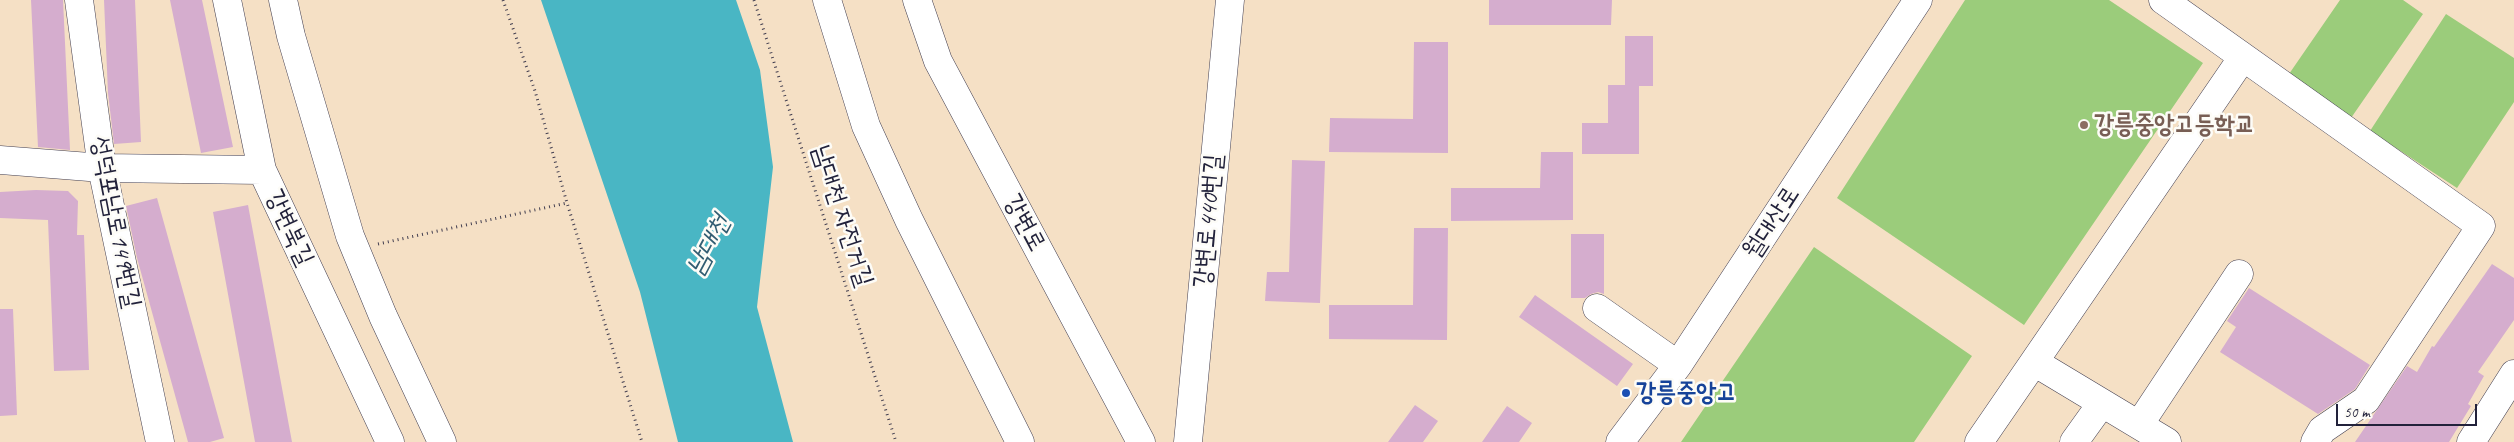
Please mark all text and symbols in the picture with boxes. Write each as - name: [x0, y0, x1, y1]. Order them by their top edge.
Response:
- place label: 강릉중앙고등학교: [2094, 110, 2255, 140]
- marker: 강릉중앙고등학교: [2078, 119, 2090, 131]
- street label: 성덕포남로149번길: [84, 133, 146, 311]
- street label: 남대천 자전거길: [805, 142, 879, 290]
- street label: 강변로440번길: [1188, 153, 1230, 289]
- street label: 월대산로: [1738, 181, 1806, 265]
- street label: 강변북길: [258, 185, 320, 271]
- street label: 강변로: [997, 189, 1051, 257]
- water label: 남대천: [680, 210, 738, 280]
- place label: 강릉중앙고: [1636, 378, 1737, 408]
- marker: 강릉중앙고: [1620, 387, 1632, 399]
- scale bar: [2339, 394, 2480, 426]
- text: 50 m: [2344, 403, 2370, 422]

